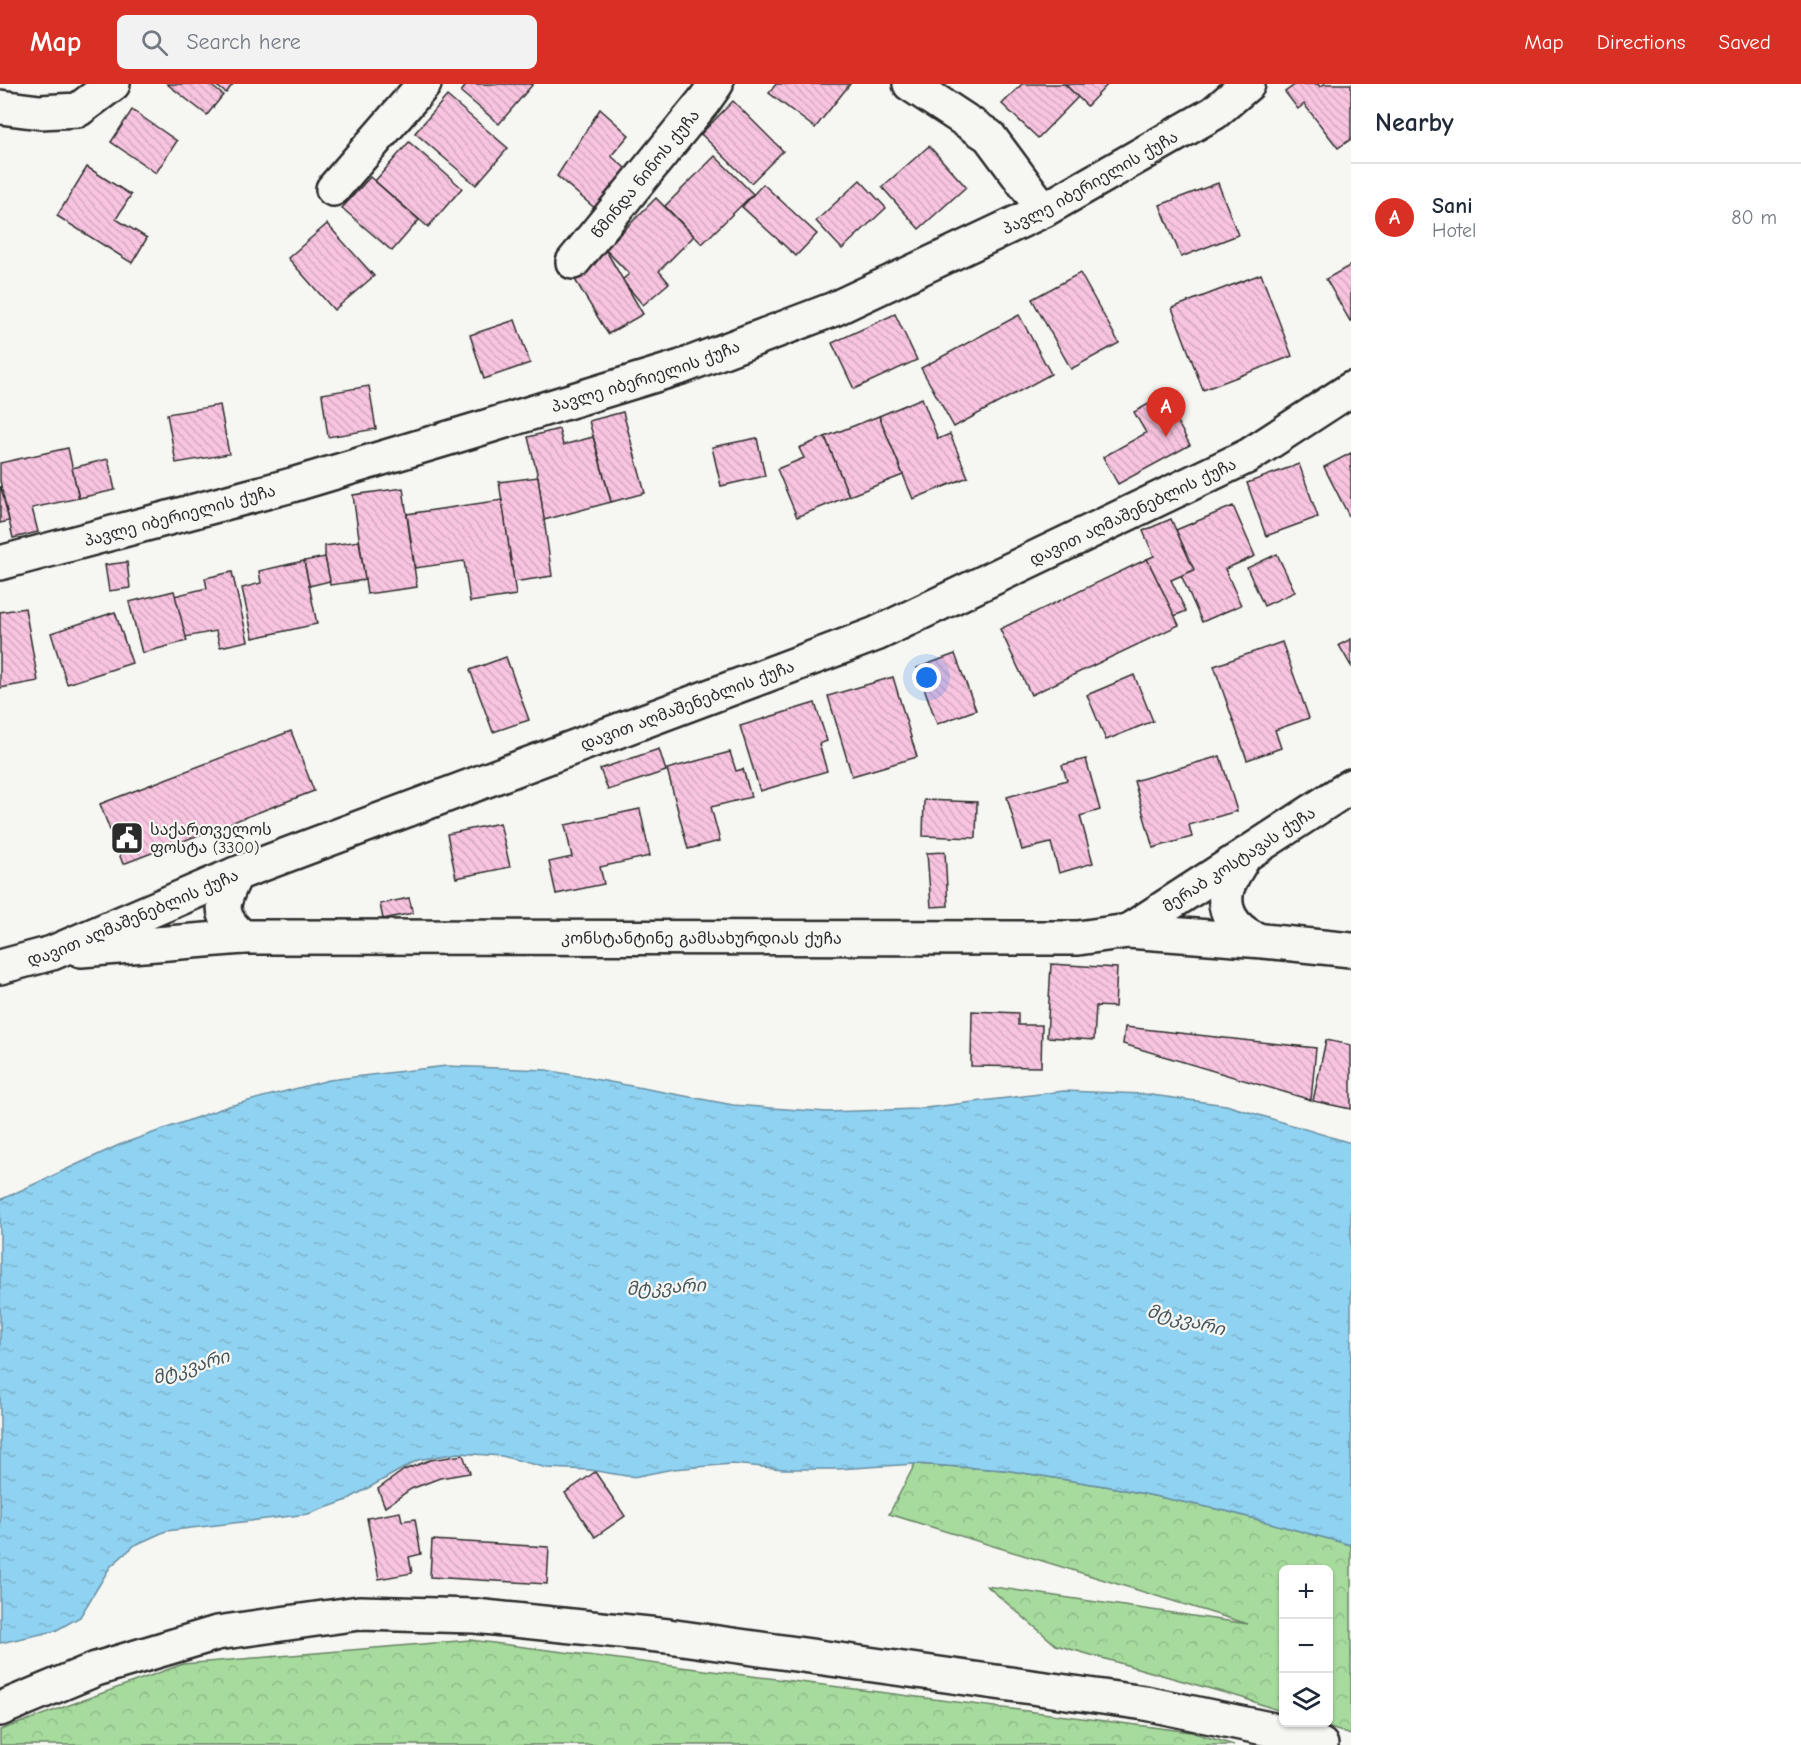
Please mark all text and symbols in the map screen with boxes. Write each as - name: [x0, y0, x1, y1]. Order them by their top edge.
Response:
- search box: [117, 15, 537, 69]
- text: Map: [30, 26, 81, 58]
- icon: search: [138, 26, 171, 59]
- text: Search here: [186, 29, 301, 55]
- text: Map: [1524, 30, 1564, 54]
- text: Directions: [1597, 30, 1686, 54]
- text: Saved: [1719, 30, 1771, 54]
- street label: წმინდა ნინოს ქუჩა: [588, 106, 703, 242]
- text: Nearby: [1375, 108, 1454, 138]
- street label: პავლე იბერიელის ქუჩა: [1000, 128, 1181, 238]
- text: Sani: [1432, 193, 1472, 219]
- text: A: [1389, 206, 1400, 229]
- text: 80 m: [1731, 206, 1777, 229]
- text: Hotel: [1432, 219, 1476, 242]
- street label: პავლე იბერიელის ქუჩა: [549, 338, 742, 416]
- pin: A: [1146, 388, 1186, 437]
- street label: დავით აღმაშენებლის ქუჩა: [1027, 455, 1239, 570]
- street label: პავლე იბერიელის ქუჩა: [82, 482, 278, 550]
- street label: დავით აღმაშენებლის ქუჩა: [578, 657, 797, 755]
- your location: [912, 663, 941, 692]
- street label: მერაბ კოსტავას ქუჩა: [1160, 804, 1319, 916]
- public building icon: საქართველოს ფოსტა (3300): [109, 820, 145, 856]
- place label: საქართველოს ფოსტა (3300): [150, 821, 272, 857]
- street label: დავით აღმაშენებლის ქუჩა: [25, 866, 241, 970]
- street label: კონსტანტინე გამსახურდიას ქუჩა: [561, 929, 842, 949]
- water label: მტკვარი: [626, 1275, 707, 1300]
- water label: მტკვარი: [1145, 1301, 1228, 1340]
- water label: მტკვარი: [150, 1346, 233, 1389]
- map controls: [1279, 1565, 1333, 1727]
- button: +: [1279, 1565, 1333, 1619]
- button: −: [1279, 1619, 1333, 1673]
- button: layers: [1279, 1673, 1333, 1727]

